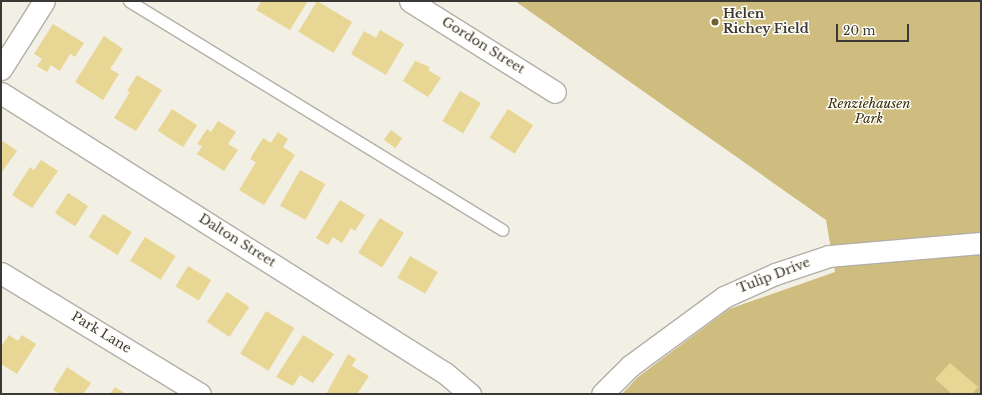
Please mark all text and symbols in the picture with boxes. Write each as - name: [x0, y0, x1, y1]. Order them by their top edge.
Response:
- place label: Helen Richey Field: [723, 7, 809, 38]
- street label: Gordon Street: [439, 14, 527, 78]
- scale bar: [838, 16, 911, 42]
- marker: Helen Richey Field: [710, 17, 720, 27]
- text: 20 m: [843, 23, 875, 38]
- park label: Renziehausen Park: [828, 97, 910, 128]
- street label: Dalton Street: [196, 211, 278, 271]
- street label: Tulip Drive: [735, 255, 813, 297]
- street label: Park Lane: [68, 309, 134, 357]

